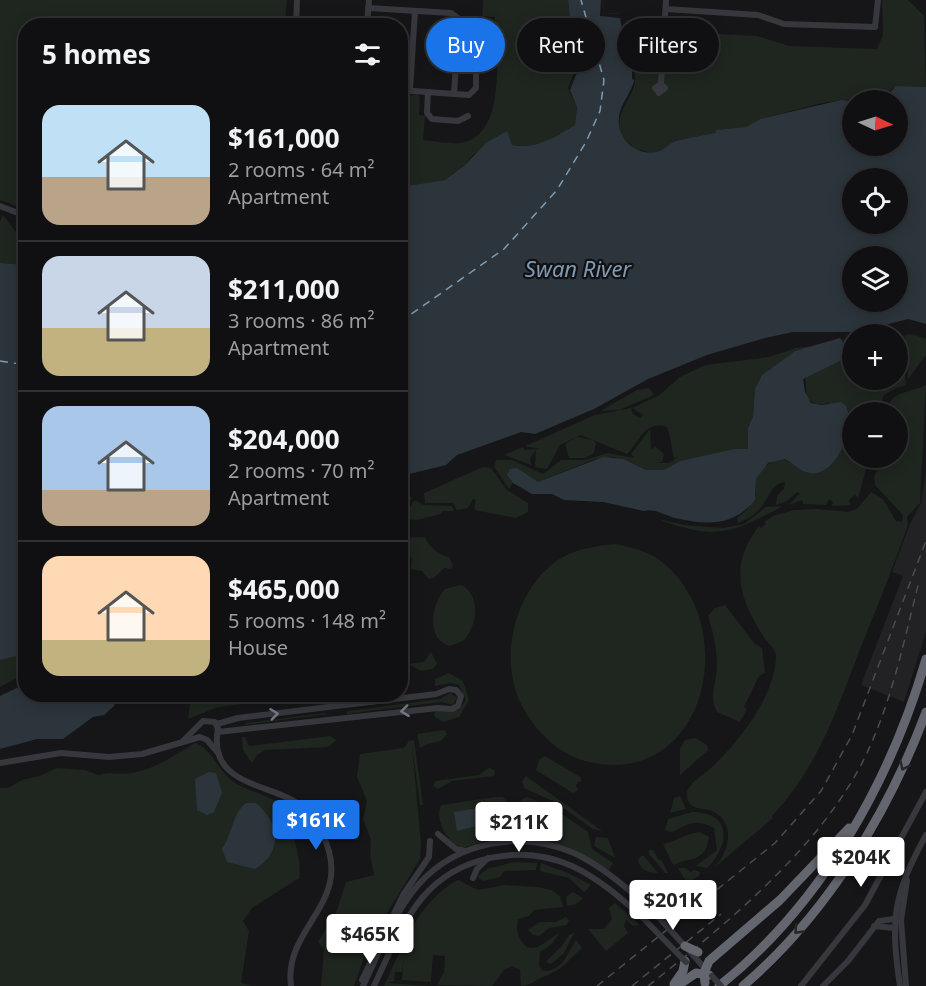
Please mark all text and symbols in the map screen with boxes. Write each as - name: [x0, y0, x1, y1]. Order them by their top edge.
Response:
- chip: Buy: [426, 18, 505, 72]
- chip: Rent: [517, 18, 605, 72]
- chip: Filters: [617, 18, 719, 72]
- text: 5 homes: [42, 36, 151, 72]
- icon: filters: [351, 38, 384, 71]
- north arrow: [842, 90, 908, 156]
- map controls: [842, 90, 908, 468]
- text: $161,000: [228, 120, 340, 156]
- icon: home: [90, 129, 162, 201]
- text: 2 rooms · 64 m²: [228, 156, 375, 183]
- button: locate: [842, 168, 908, 234]
- text: Apartment: [228, 183, 329, 210]
- button: layers: [842, 246, 908, 312]
- water label: Swan River: [525, 253, 632, 283]
- text: $211,000: [228, 271, 340, 307]
- icon: home: [90, 280, 162, 352]
- text: 3 rooms · 86 m²: [228, 307, 375, 334]
- button: +: [842, 324, 908, 390]
- text: Apartment: [228, 334, 329, 361]
- button: −: [842, 402, 908, 468]
- text: $204,000: [228, 421, 340, 457]
- icon: home: [90, 430, 162, 502]
- text: 2 rooms · 70 m²: [228, 457, 375, 484]
- text: Apartment: [228, 484, 329, 511]
- text: $465,000: [228, 571, 340, 607]
- icon: home: [90, 580, 162, 652]
- text: 5 rooms · 148 m²: [228, 607, 386, 634]
- text: House: [228, 634, 288, 661]
- one-way arrow: [400, 705, 409, 717]
- one-way arrow: [269, 708, 278, 721]
- one-way arrow: [899, 760, 911, 771]
- pin: $161K: [274, 800, 358, 851]
- pin: $211K: [477, 802, 561, 853]
- text: $161K: [286, 806, 346, 833]
- text: $211K: [489, 808, 549, 835]
- pin: $204K: [819, 837, 903, 888]
- text: $204K: [831, 843, 891, 870]
- pin: $201K: [631, 880, 715, 931]
- text: $201K: [643, 886, 703, 913]
- pin: $465K: [328, 914, 412, 965]
- text: $465K: [340, 920, 400, 947]
- one-way arrow: [795, 922, 806, 933]

